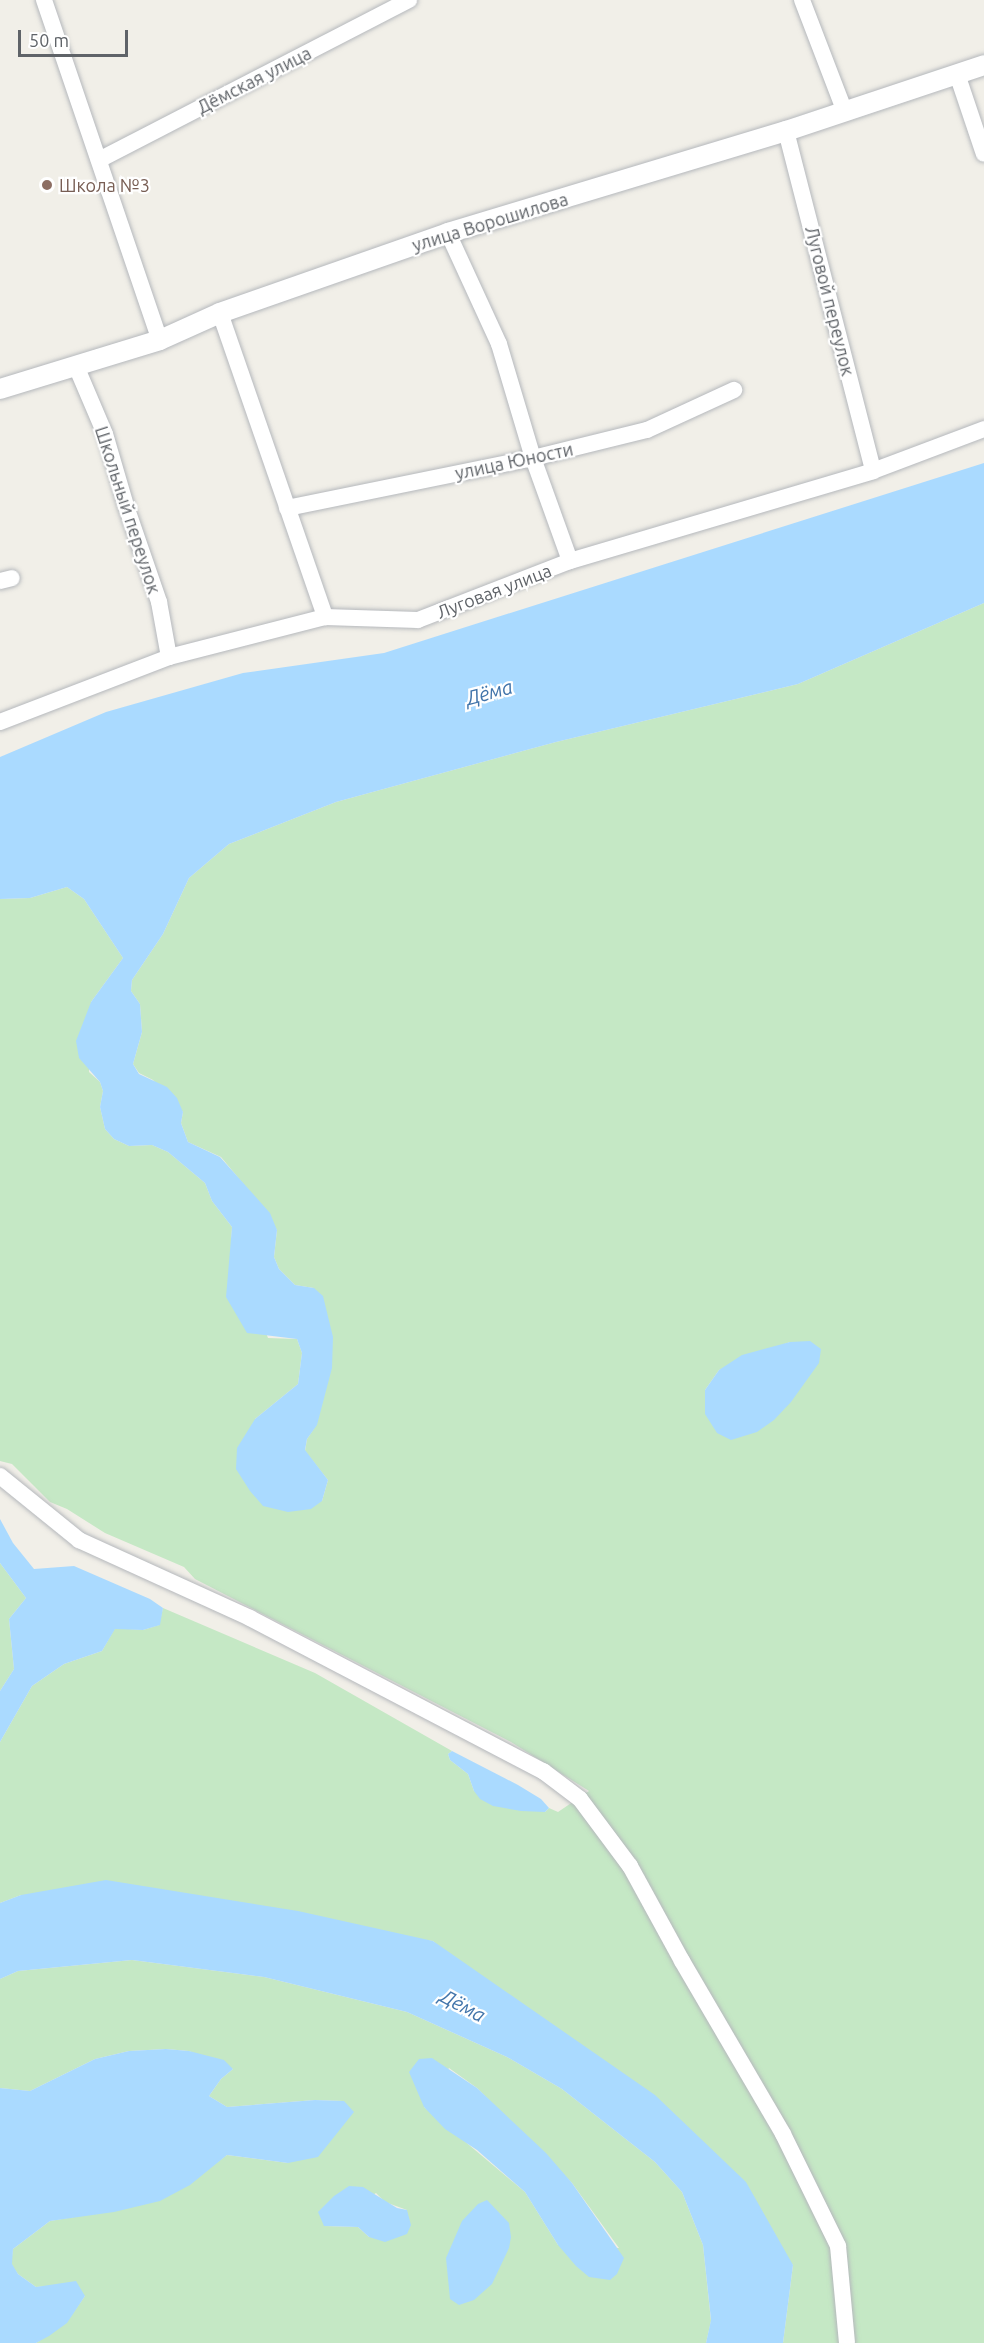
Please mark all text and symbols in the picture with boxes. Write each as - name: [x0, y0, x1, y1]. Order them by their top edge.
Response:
- scale bar: [21, 18, 130, 56]
- text: 50 m: [29, 30, 69, 50]
- street label: Дёмская улица: [193, 42, 315, 118]
- place label: Школа №3: [59, 174, 150, 196]
- marker: Школа №3: [40, 178, 54, 192]
- street label: улица Ворошилова: [409, 188, 571, 256]
- street label: Луговой переулок: [801, 224, 859, 378]
- street label: Школьный переулок: [91, 423, 165, 597]
- street label: улица Юности: [453, 438, 575, 484]
- street label: Луговая улица: [434, 559, 554, 623]
- water label: Дёма: [463, 674, 515, 710]
- water label: Дёма: [436, 1983, 490, 2027]

